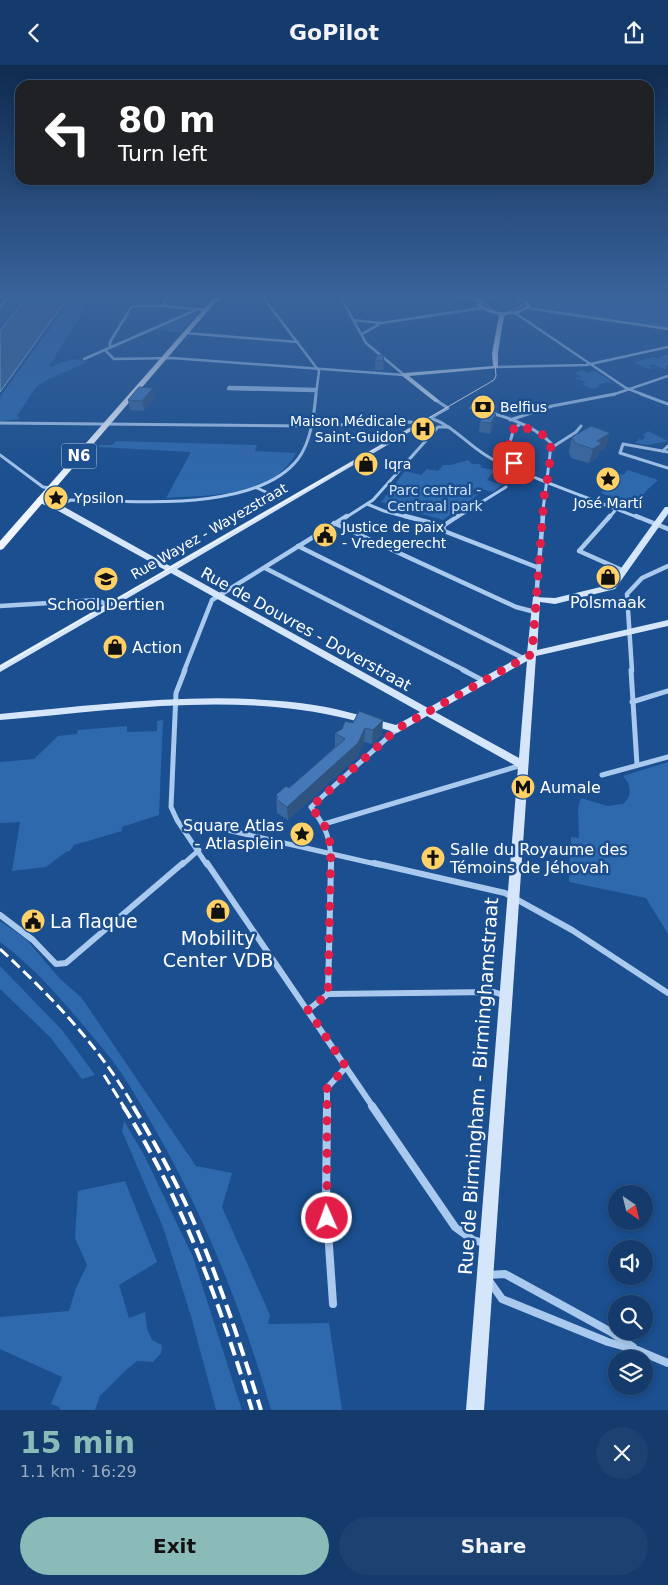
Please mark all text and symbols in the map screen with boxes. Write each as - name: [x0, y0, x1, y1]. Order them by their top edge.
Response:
- icon: back: [20, 19, 48, 47]
- icon: share: [620, 19, 648, 47]
- text: GoPilot: [289, 20, 379, 45]
- icon: left: [35, 100, 100, 165]
- text: 80 m: [118, 100, 215, 140]
- text: Turn left: [118, 141, 207, 166]
- bank icon: Belfius: [470, 394, 496, 420]
- place label: Belfius: [500, 399, 547, 415]
- place label: Maison Médicale Saint-Guidon: [290, 413, 406, 445]
- hospital icon: Maison Médicale Saint-Guidon: [410, 416, 436, 442]
- pin: [493, 442, 535, 484]
- road number: N6: [62, 443, 96, 469]
- icon: arrive: [500, 449, 528, 477]
- shop icon: Iqra: [353, 451, 379, 477]
- place label: Iqra: [384, 456, 411, 472]
- place icon: José Martí: [595, 466, 621, 492]
- street label: Rue Wayez - Wayezstraat: [128, 479, 290, 582]
- park label: Parc central - Centraal park: [387, 482, 484, 514]
- place icon: Ypsilon: [43, 485, 69, 511]
- place label: Ypsilon: [73, 490, 124, 506]
- place label: José Martí: [573, 495, 644, 511]
- place label: Justice de paix - Vredegerecht: [341, 519, 447, 551]
- public building icon: Justice de paix - Vredegerecht: [312, 522, 338, 548]
- street label: Rue de Douvres - Doverstraat: [197, 563, 415, 695]
- shop icon: Polsmaak: [595, 564, 621, 590]
- school or university icon: School Dertien: [93, 566, 119, 592]
- place label: Polsmaak: [570, 593, 647, 612]
- place label: School Dertien: [47, 595, 165, 614]
- shop icon: Action: [102, 634, 128, 660]
- place label: Action: [132, 638, 182, 657]
- metro station icon: Aumale: [510, 774, 536, 800]
- place label: Aumale: [540, 778, 601, 797]
- place label: Square Atlas - Atlasplein: [183, 816, 284, 853]
- place icon: Square Atlas - Atlasplein: [289, 821, 315, 847]
- place label: Salle du Royaume des Témoins de Jéhovah: [449, 840, 628, 877]
- church icon: Salle du Royaume des Témoins de Jéhovah: [420, 845, 446, 871]
- street label: Rue de Birmingham - Birminghamstraat: [454, 896, 502, 1276]
- shop icon: Mobility Center VDB: [205, 898, 231, 924]
- public building icon: La flaque: [20, 908, 46, 934]
- place label: La flaque: [50, 910, 138, 932]
- place label: Mobility Center VDB: [163, 927, 273, 971]
- north arrow: [608, 1185, 652, 1230]
- map controls: [608, 1185, 653, 1395]
- position arrow: [300, 1191, 352, 1243]
- button: sound: [608, 1240, 653, 1285]
- button: search: [608, 1295, 653, 1340]
- button: layers: [608, 1350, 653, 1395]
- text: 15 min: [20, 1425, 135, 1460]
- button: close: [596, 1427, 648, 1479]
- text: 1.1 km · 16:29: [20, 1462, 137, 1481]
- button: Exit: [20, 1517, 329, 1575]
- button: Share: [339, 1517, 648, 1575]

